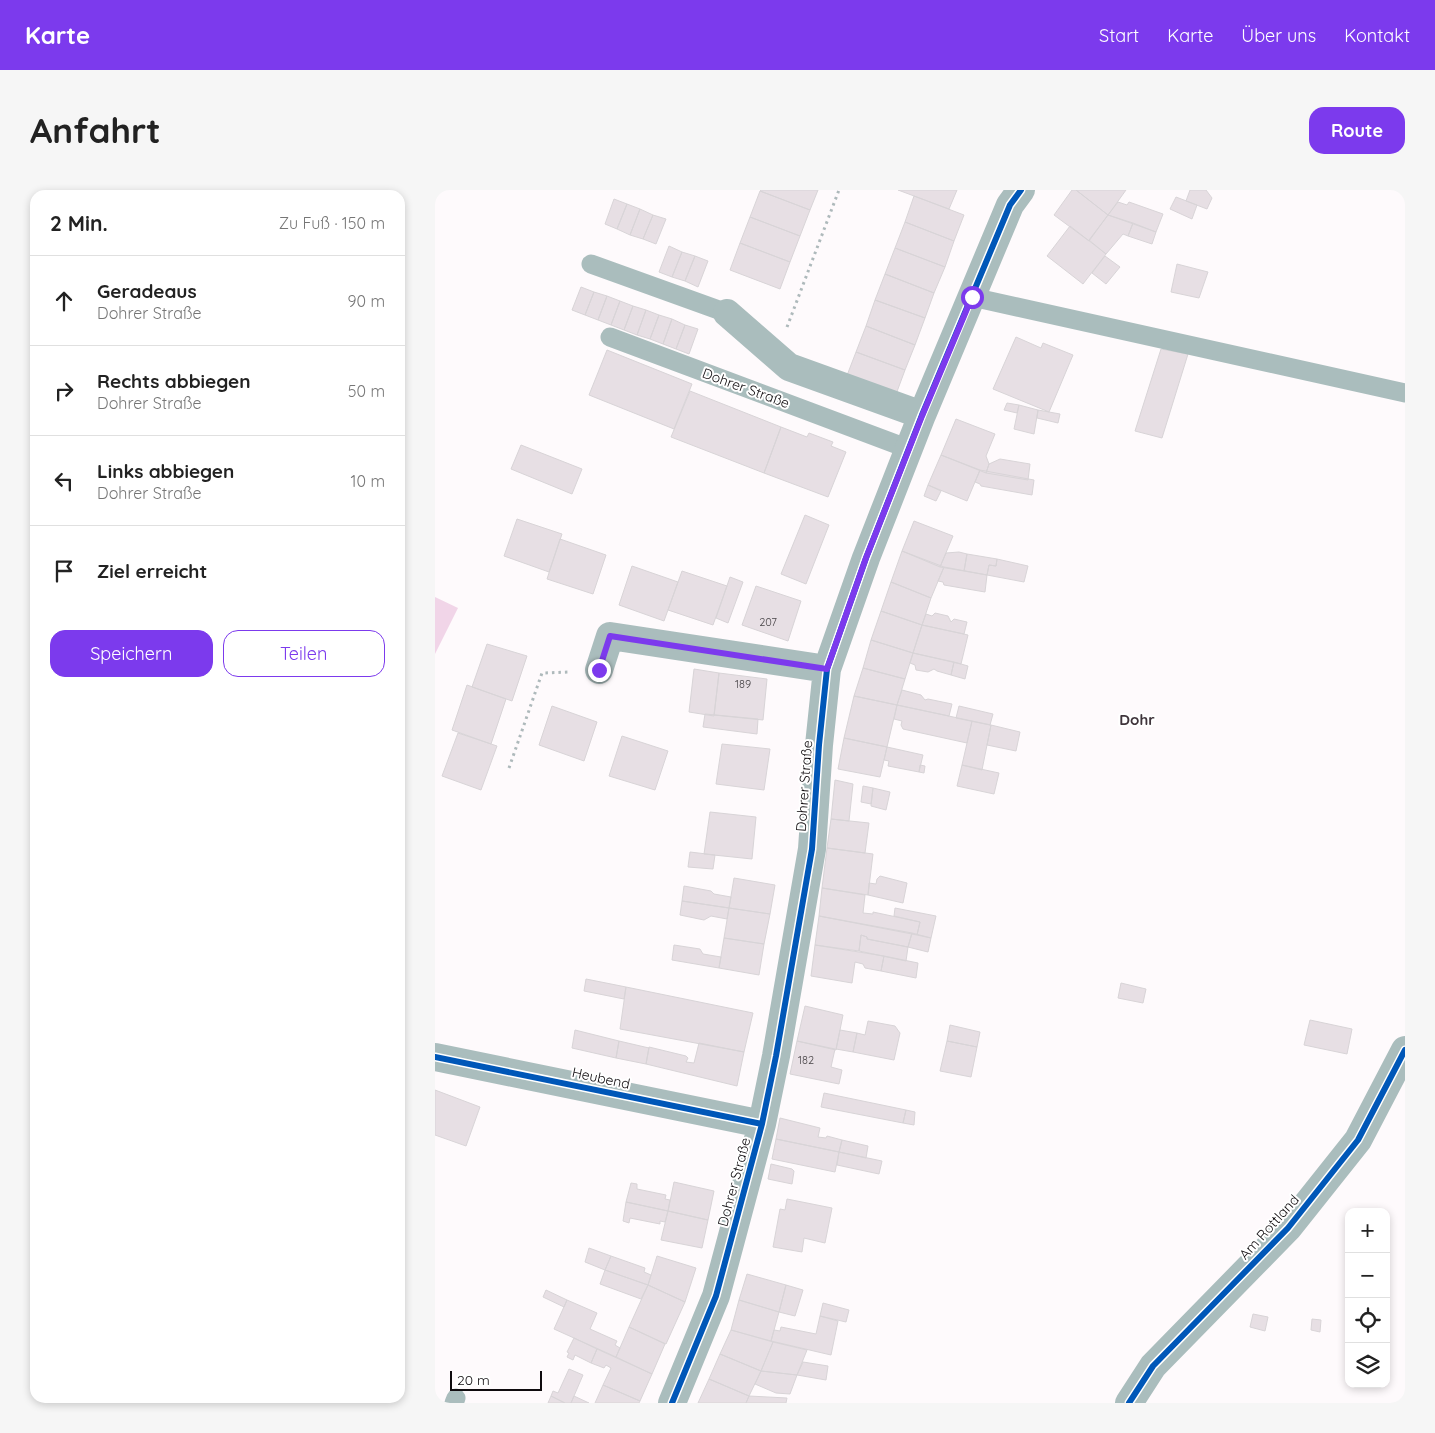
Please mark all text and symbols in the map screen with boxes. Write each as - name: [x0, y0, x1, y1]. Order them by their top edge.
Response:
- text: Karte: [25, 20, 90, 50]
- text: Start: [1099, 24, 1139, 47]
- text: Karte: [1167, 24, 1213, 47]
- text: Über uns: [1241, 24, 1316, 47]
- text: Kontakt: [1344, 24, 1410, 47]
- button: Route: [1309, 107, 1405, 154]
- text: Anfahrt: [30, 108, 161, 152]
- text: 2 Min.: [50, 210, 108, 236]
- text: Zu Fuß · 150 m: [279, 213, 385, 233]
- text: Geradeaus: [97, 279, 197, 303]
- route start: [961, 286, 984, 309]
- icon: ahead: [50, 287, 78, 315]
- text: 90 m: [348, 291, 385, 311]
- text: Dohrer Straße: [97, 303, 202, 323]
- street label: Dohrer Straße: [700, 364, 792, 412]
- text: Rechts abbiegen: [97, 369, 250, 393]
- icon: right: [50, 377, 78, 405]
- text: 50 m: [348, 381, 385, 401]
- text: Dohrer Straße: [97, 393, 202, 413]
- text: Links abbiegen: [97, 459, 234, 483]
- icon: left: [50, 467, 78, 495]
- text: 10 m: [351, 471, 385, 491]
- text: Dohrer Straße: [97, 483, 202, 503]
- icon: arrive: [50, 557, 78, 585]
- text: Ziel erreicht: [97, 559, 207, 583]
- house number: 207: [759, 615, 777, 629]
- button: Speichern: [50, 630, 213, 677]
- button: Teilen: [223, 630, 385, 677]
- route end: [588, 659, 611, 682]
- house number: 189: [735, 677, 751, 691]
- district label: Dohr: [1119, 710, 1155, 729]
- street label: Dohrer Straße: [792, 740, 816, 832]
- house number: 182: [798, 1053, 814, 1067]
- street label: Heubend: [570, 1063, 632, 1093]
- street label: Dohrer Straße: [713, 1135, 755, 1229]
- street label: Am Rottland: [1235, 1191, 1303, 1263]
- map controls: [1345, 1208, 1390, 1388]
- button: +: [1345, 1208, 1390, 1253]
- button: −: [1345, 1253, 1390, 1298]
- button: locate: [1345, 1298, 1390, 1343]
- button: layers: [1345, 1343, 1390, 1388]
- scale bar: [450, 1368, 543, 1391]
- text: 20 m: [457, 1371, 490, 1389]

